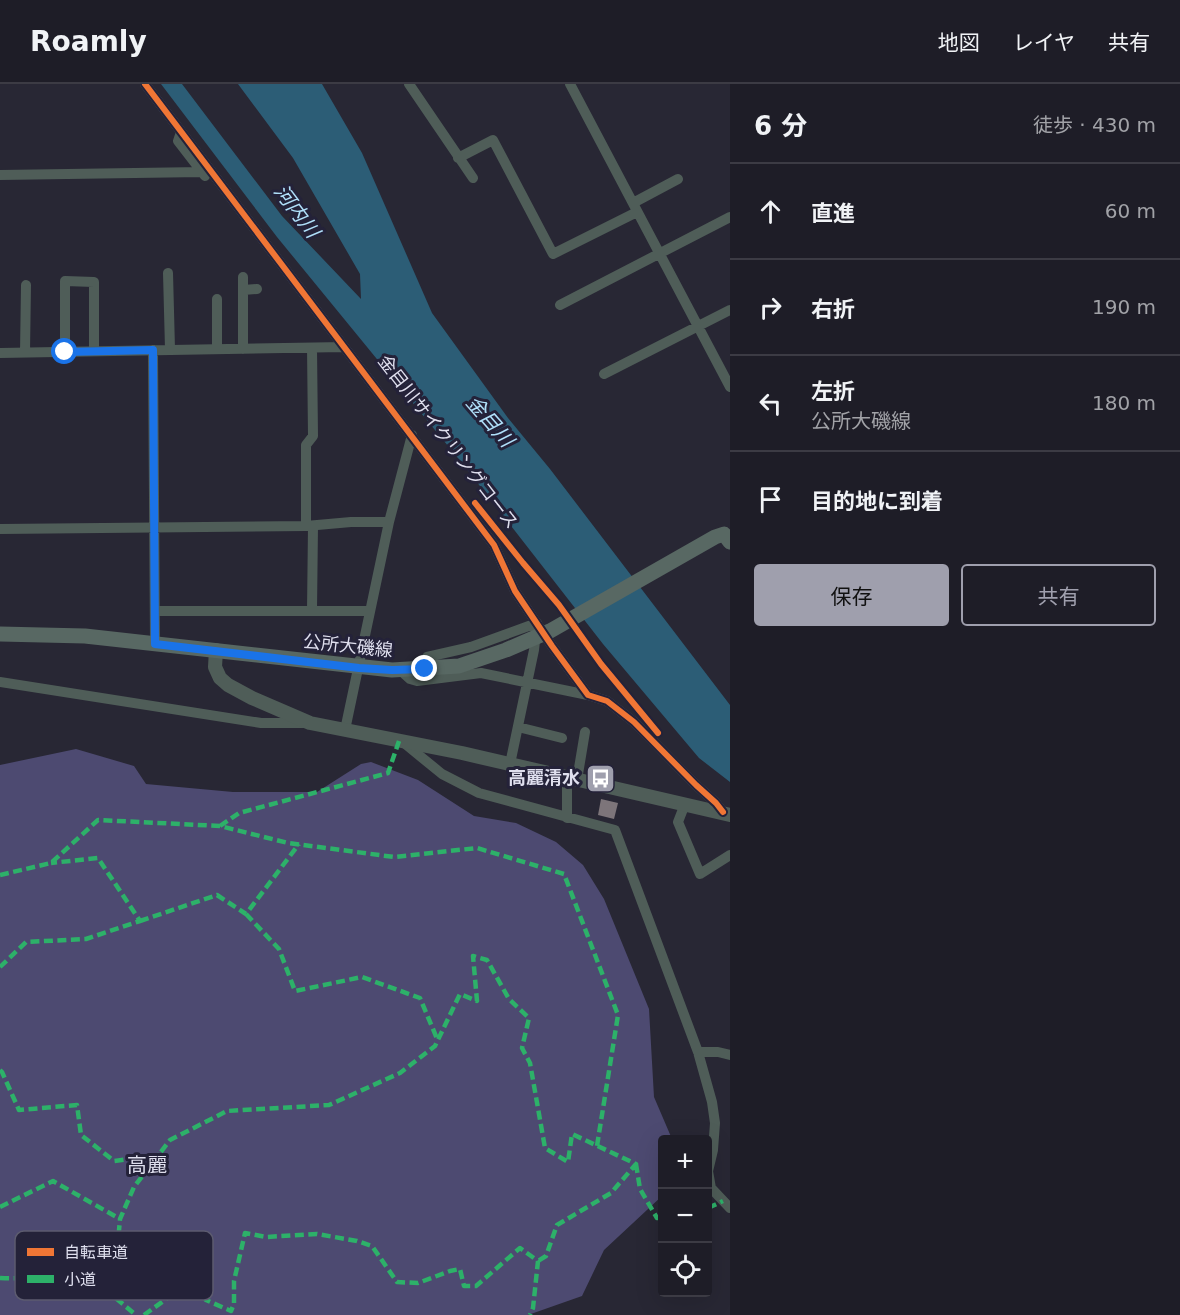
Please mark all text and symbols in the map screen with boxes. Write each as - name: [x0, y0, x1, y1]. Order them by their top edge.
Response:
- text: Roamly: [30, 25, 147, 58]
- text: 地図: [938, 31, 980, 55]
- text: レイヤ: [1013, 31, 1075, 55]
- text: 共有: [1108, 31, 1150, 55]
- text: 6 分: [754, 111, 807, 141]
- text: 徒歩 · 430 m: [1033, 113, 1156, 137]
- water label: 河内川: [269, 180, 326, 244]
- icon: ahead: [754, 195, 787, 228]
- text: 60 m: [1105, 199, 1156, 223]
- text: 直進: [811, 201, 855, 226]
- icon: right: [754, 291, 787, 324]
- text: 190 m: [1092, 295, 1156, 319]
- text: 右折: [811, 297, 855, 322]
- route start: [51, 338, 77, 364]
- street label: 金目川サイクリングコース: [374, 351, 523, 533]
- text: 左折: [811, 379, 855, 404]
- icon: left: [754, 387, 787, 420]
- water label: 金目川: [461, 390, 520, 453]
- text: 180 m: [1092, 391, 1156, 415]
- text: 公所大磯線: [811, 409, 911, 433]
- icon: arrive: [754, 483, 787, 516]
- text: 目的地に到着: [811, 489, 943, 514]
- button: 保存: [754, 564, 949, 626]
- button: 共有: [961, 564, 1156, 626]
- street label: 公所大磯線: [302, 630, 394, 661]
- route end: [411, 655, 437, 681]
- bus stop icon: 高麗清水: [585, 762, 617, 794]
- place label: 高麗清水: [508, 767, 580, 788]
- map controls: [658, 1135, 712, 1297]
- button: +: [658, 1135, 712, 1189]
- district label: 高麗: [127, 1153, 167, 1177]
- button: −: [658, 1189, 712, 1243]
- legend: [15, 1231, 213, 1300]
- text: 自転車道: [64, 1243, 128, 1262]
- button: locate: [658, 1243, 712, 1297]
- text: 小道: [64, 1270, 96, 1289]

